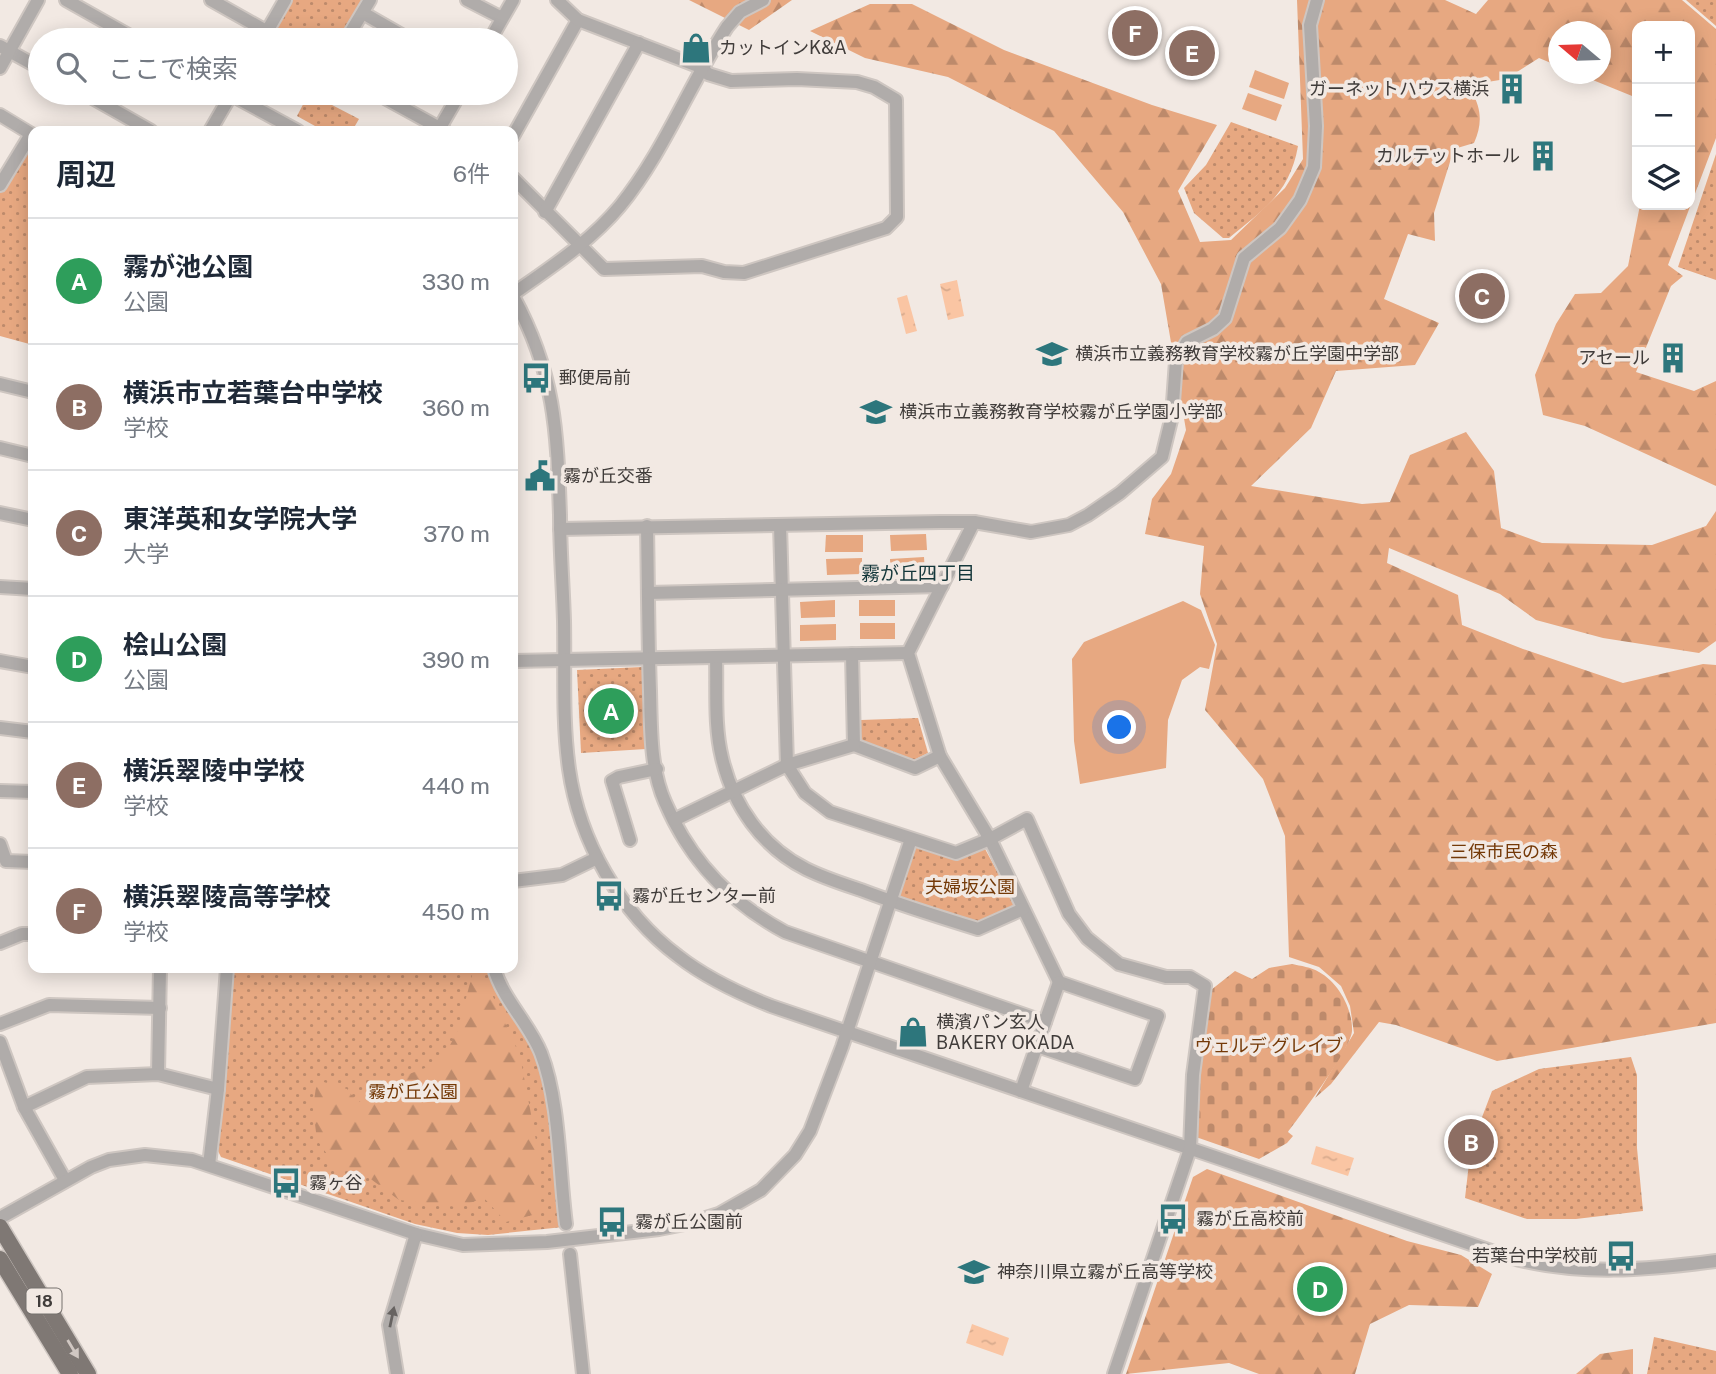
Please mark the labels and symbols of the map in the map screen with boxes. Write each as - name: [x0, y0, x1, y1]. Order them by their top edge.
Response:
- pin: F: [1112, 7, 1158, 59]
- north arrow: [1548, 21, 1611, 84]
- pin: E: [1169, 27, 1215, 79]
- shop icon: カットインK&A: [679, 31, 713, 65]
- place label: カットインK&A: [719, 37, 847, 58]
- building icon: ガーネットハウス横浜: [1495, 72, 1529, 106]
- place label: ガーネットハウス横浜: [1309, 78, 1489, 99]
- building icon: カルテットホール: [1526, 139, 1560, 173]
- place label: カルテットホール: [1376, 145, 1520, 166]
- pin: C: [1459, 270, 1505, 322]
- school or university icon: 横浜市立義務教育学校霧が丘学園中学部: [1035, 337, 1069, 371]
- building icon: アセール: [1656, 341, 1690, 375]
- place label: 横浜市立義務教育学校霧が丘学園中学部: [1075, 343, 1399, 364]
- place label: アセール: [1578, 347, 1650, 368]
- bus stop icon: 郵便局前: [519, 361, 553, 395]
- place label: 郵便局前: [559, 367, 631, 388]
- school or university icon: 横浜市立義務教育学校霧が丘学園小学部: [859, 395, 893, 429]
- place label: 横浜市立義務教育学校霧が丘学園小学部: [899, 401, 1223, 422]
- public building icon: 霧が丘交番: [523, 459, 557, 493]
- place label: 霧が丘交番: [563, 465, 653, 486]
- district label: 霧が丘四丁目: [861, 562, 975, 584]
- pin: A: [588, 685, 634, 737]
- your location: [1102, 710, 1136, 744]
- park label: 三保市民の森: [1450, 841, 1558, 862]
- park label: 夫婦坂公園: [925, 876, 1015, 897]
- bus stop icon: 霧が丘センター前: [592, 879, 626, 913]
- place label: 霧が丘センター前: [632, 885, 776, 906]
- place label: 横濱パン玄人 BAKERY OKADA: [936, 1011, 1075, 1053]
- shop icon: 横濱パン玄人 BAKERY OKADA: [896, 1015, 930, 1049]
- park label: ヴェルデ グレイブ: [1195, 1035, 1343, 1056]
- park label: 霧が丘公園: [368, 1081, 458, 1102]
- pin: B: [1448, 1116, 1494, 1168]
- bus stop icon: 霧ヶ谷: [269, 1166, 303, 1200]
- place label: 霧ヶ谷: [309, 1172, 363, 1193]
- bus stop icon: 霧が丘高校前: [1156, 1202, 1190, 1236]
- bus stop icon: 霧が丘公園前: [595, 1205, 629, 1239]
- place label: 霧が丘高校前: [1196, 1208, 1304, 1229]
- place label: 霧が丘公園前: [635, 1211, 743, 1232]
- bus stop icon: 若葉台中学校前: [1604, 1239, 1638, 1273]
- place label: 若葉台中学校前: [1472, 1245, 1598, 1266]
- school or university icon: 神奈川県立霧が丘高等学校: [957, 1255, 991, 1289]
- place label: 神奈川県立霧が丘高等学校: [997, 1261, 1213, 1282]
- pin: D: [1297, 1263, 1343, 1315]
- road number: 18: [26, 1288, 61, 1314]
- one-way arrow: [387, 1306, 398, 1328]
- one-way arrow: [66, 1340, 79, 1359]

